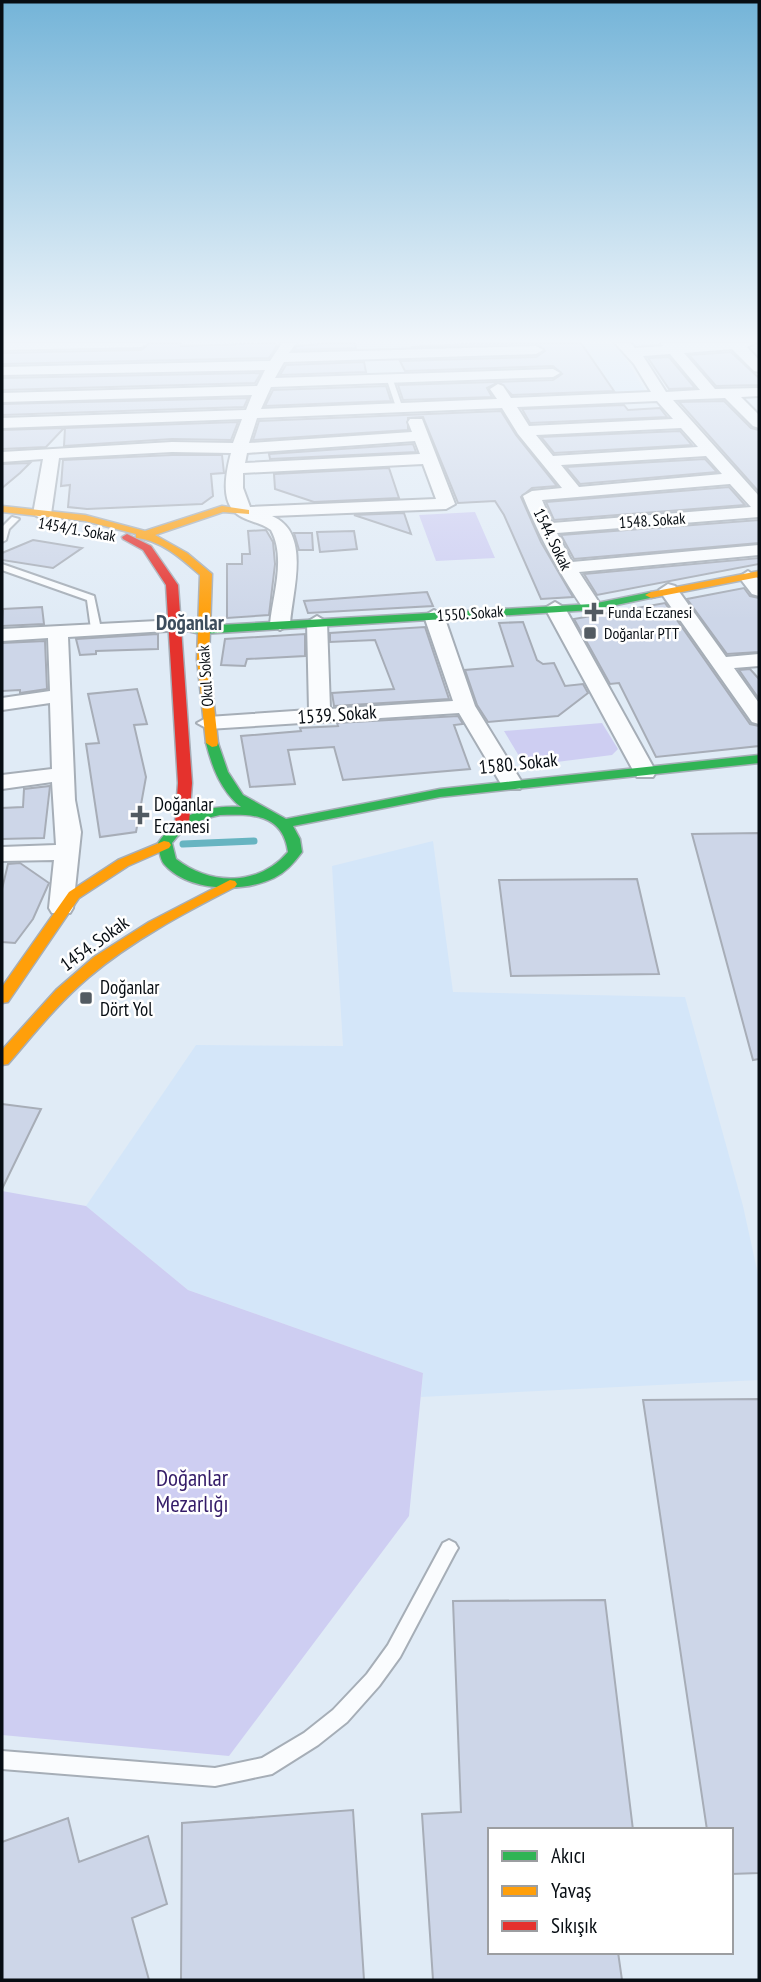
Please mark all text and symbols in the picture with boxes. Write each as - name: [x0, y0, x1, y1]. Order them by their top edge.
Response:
- street label: 1544. Sokak: [529, 505, 577, 574]
- street label: 1548. Sokak: [618, 508, 687, 532]
- street label: 1454/1. Sokak: [37, 512, 118, 546]
- street label: 1550. Sokak: [436, 601, 505, 625]
- place label: Funda Eczanesi: [608, 602, 692, 622]
- marker: Funda Eczanesi: [586, 604, 602, 620]
- district label: Doğanlar: [156, 609, 225, 636]
- place label: Doğanlar PTT: [604, 623, 679, 643]
- marker: Doğanlar PTT: [582, 625, 598, 641]
- street label: Okul Sokak: [193, 644, 217, 707]
- street label: 1539. Sokak: [297, 699, 378, 729]
- street label: 1580. Sokak: [477, 747, 559, 779]
- place label: Doğanlar Eczanesi: [154, 792, 214, 838]
- marker: Doğanlar Eczanesi: [132, 807, 148, 823]
- street label: 1454. Sokak: [55, 910, 134, 976]
- place label: Doğanlar Dört Yol: [100, 975, 160, 1021]
- marker: Doğanlar Dört Yol: [78, 990, 94, 1006]
- park label: Doğanlar Mezarlığı: [155, 1463, 229, 1518]
- legend: [488, 1828, 733, 1954]
- text: Akıcı: [551, 1842, 586, 1869]
- text: Yavaş: [551, 1877, 591, 1904]
- text: Sıkışık: [551, 1912, 597, 1939]

